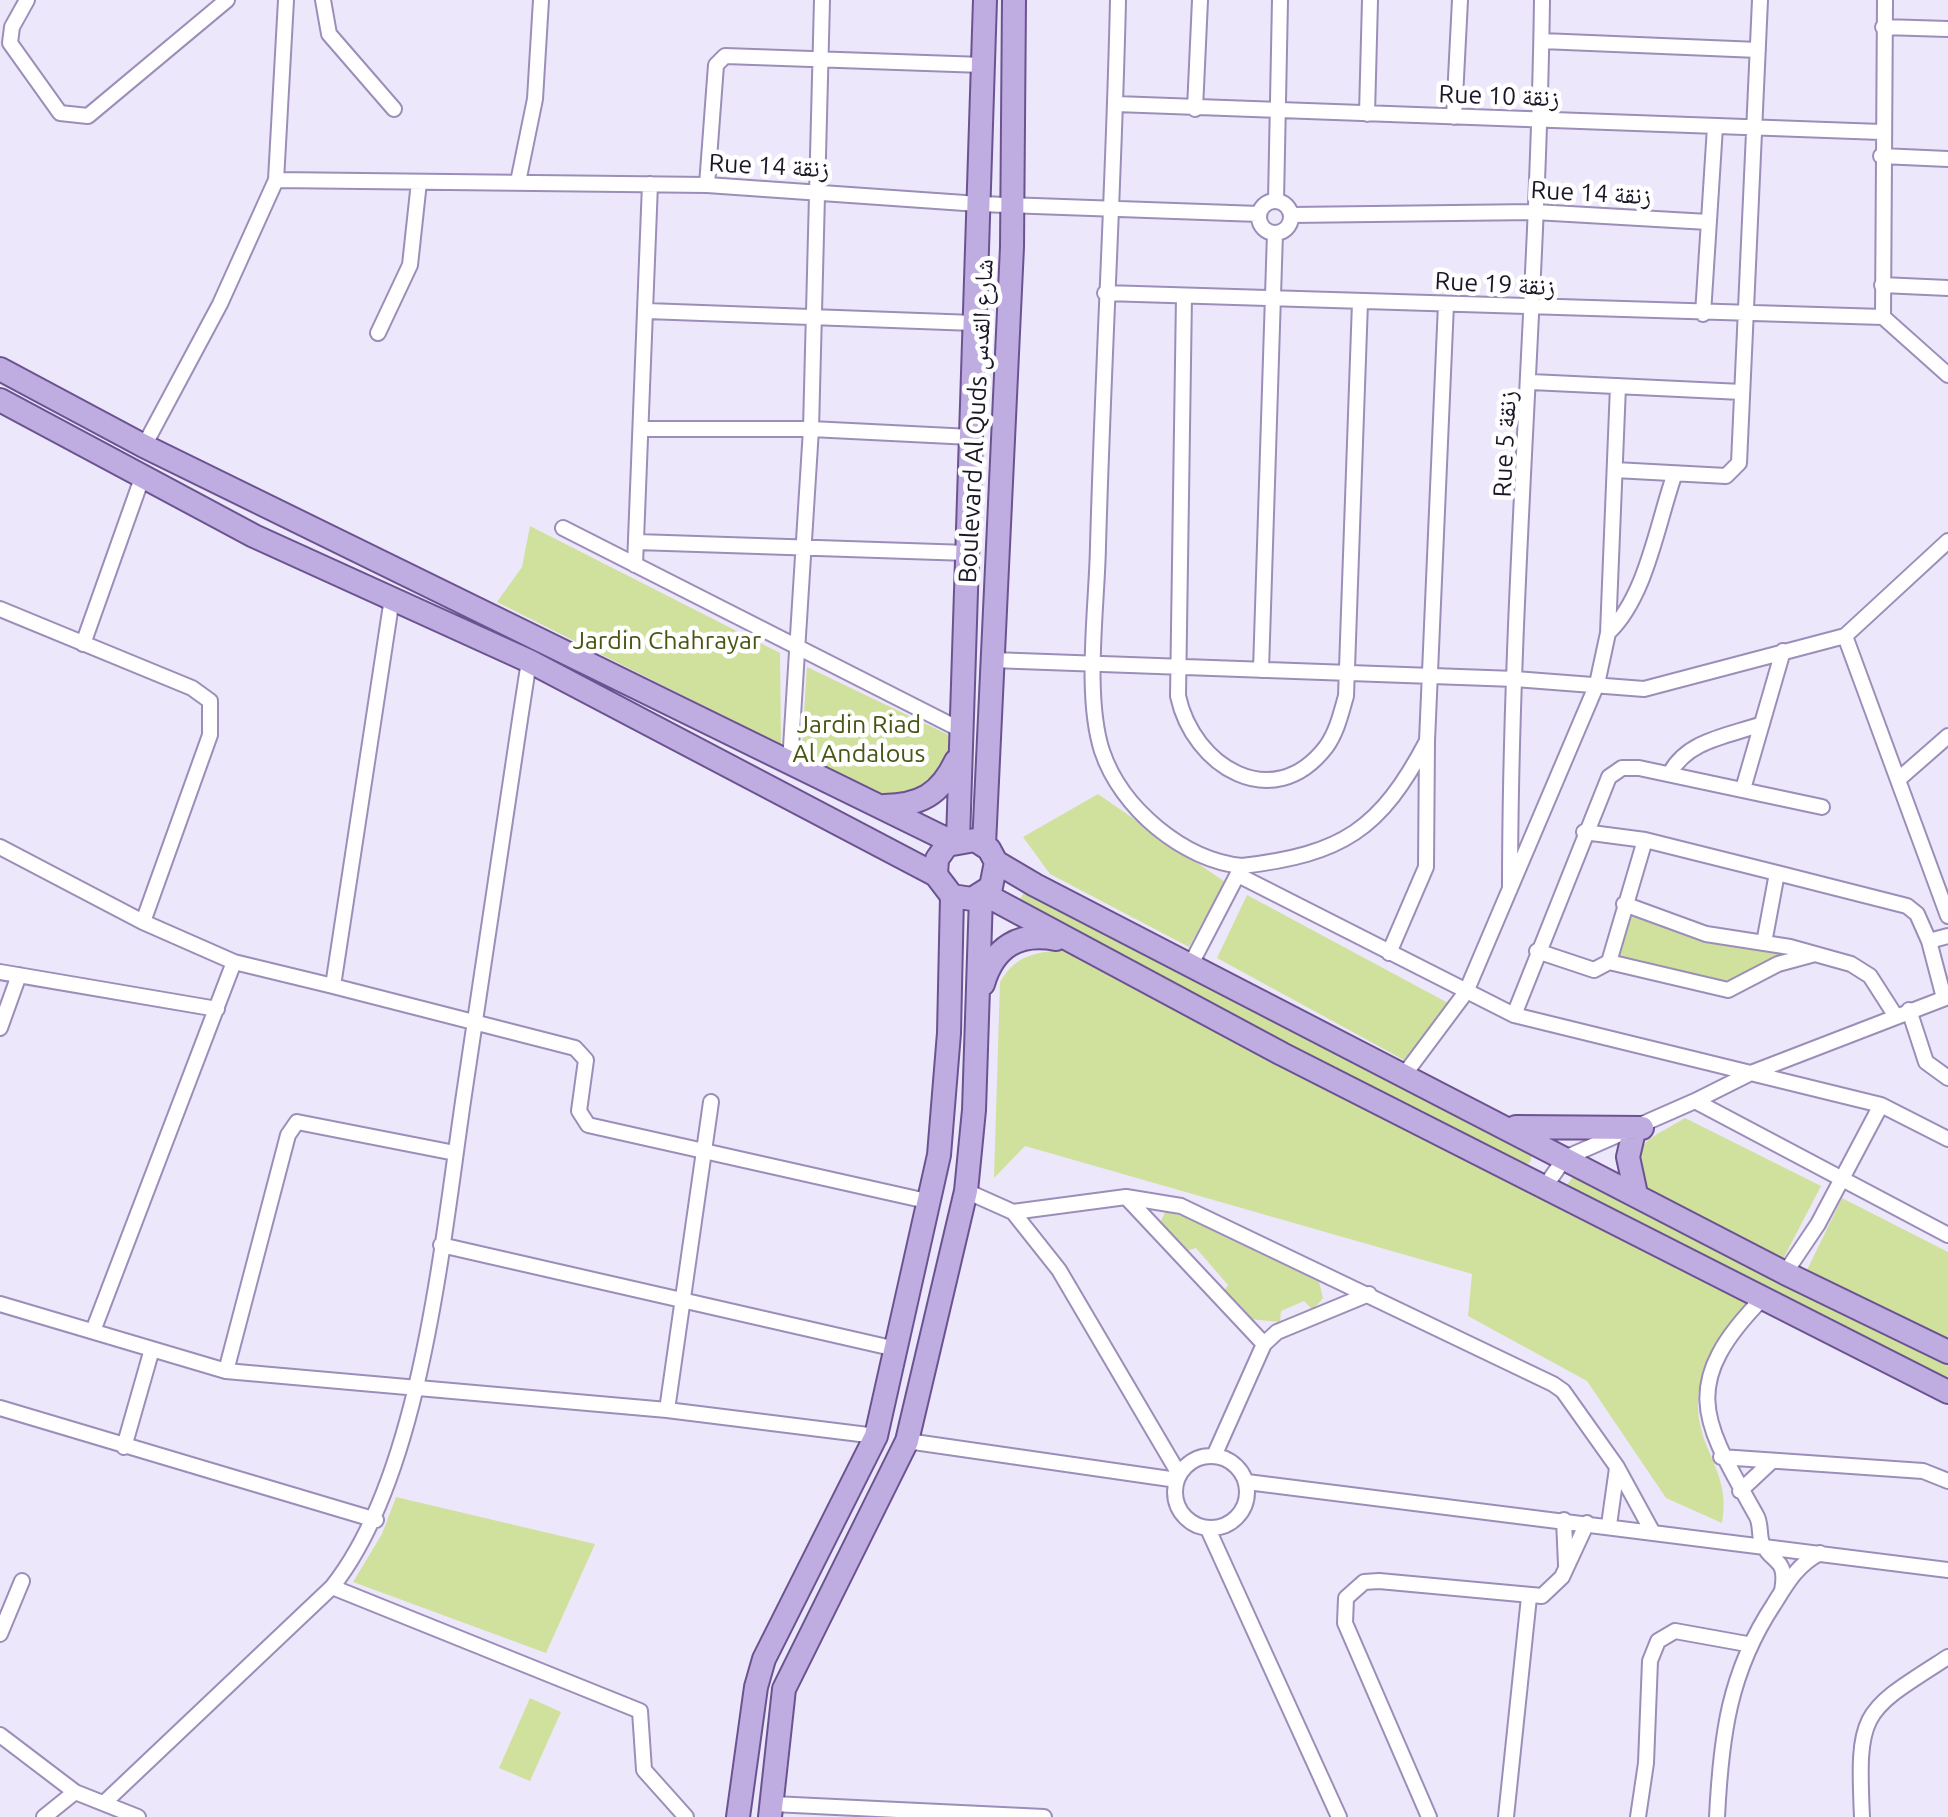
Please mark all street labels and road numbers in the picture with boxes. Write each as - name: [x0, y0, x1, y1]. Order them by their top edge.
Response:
- street label: Rue 10 زنقة: [1438, 79, 1560, 113]
- street label: Rue 14 زنقة: [708, 148, 830, 184]
- street label: Rue 14 زنقة: [1530, 175, 1652, 211]
- street label: Boulevard Al Quds شارع القدس: [953, 258, 999, 584]
- street label: Rue 19 زنقة: [1434, 266, 1556, 302]
- street label: Rue 5 زنقة: [1487, 390, 1523, 498]

